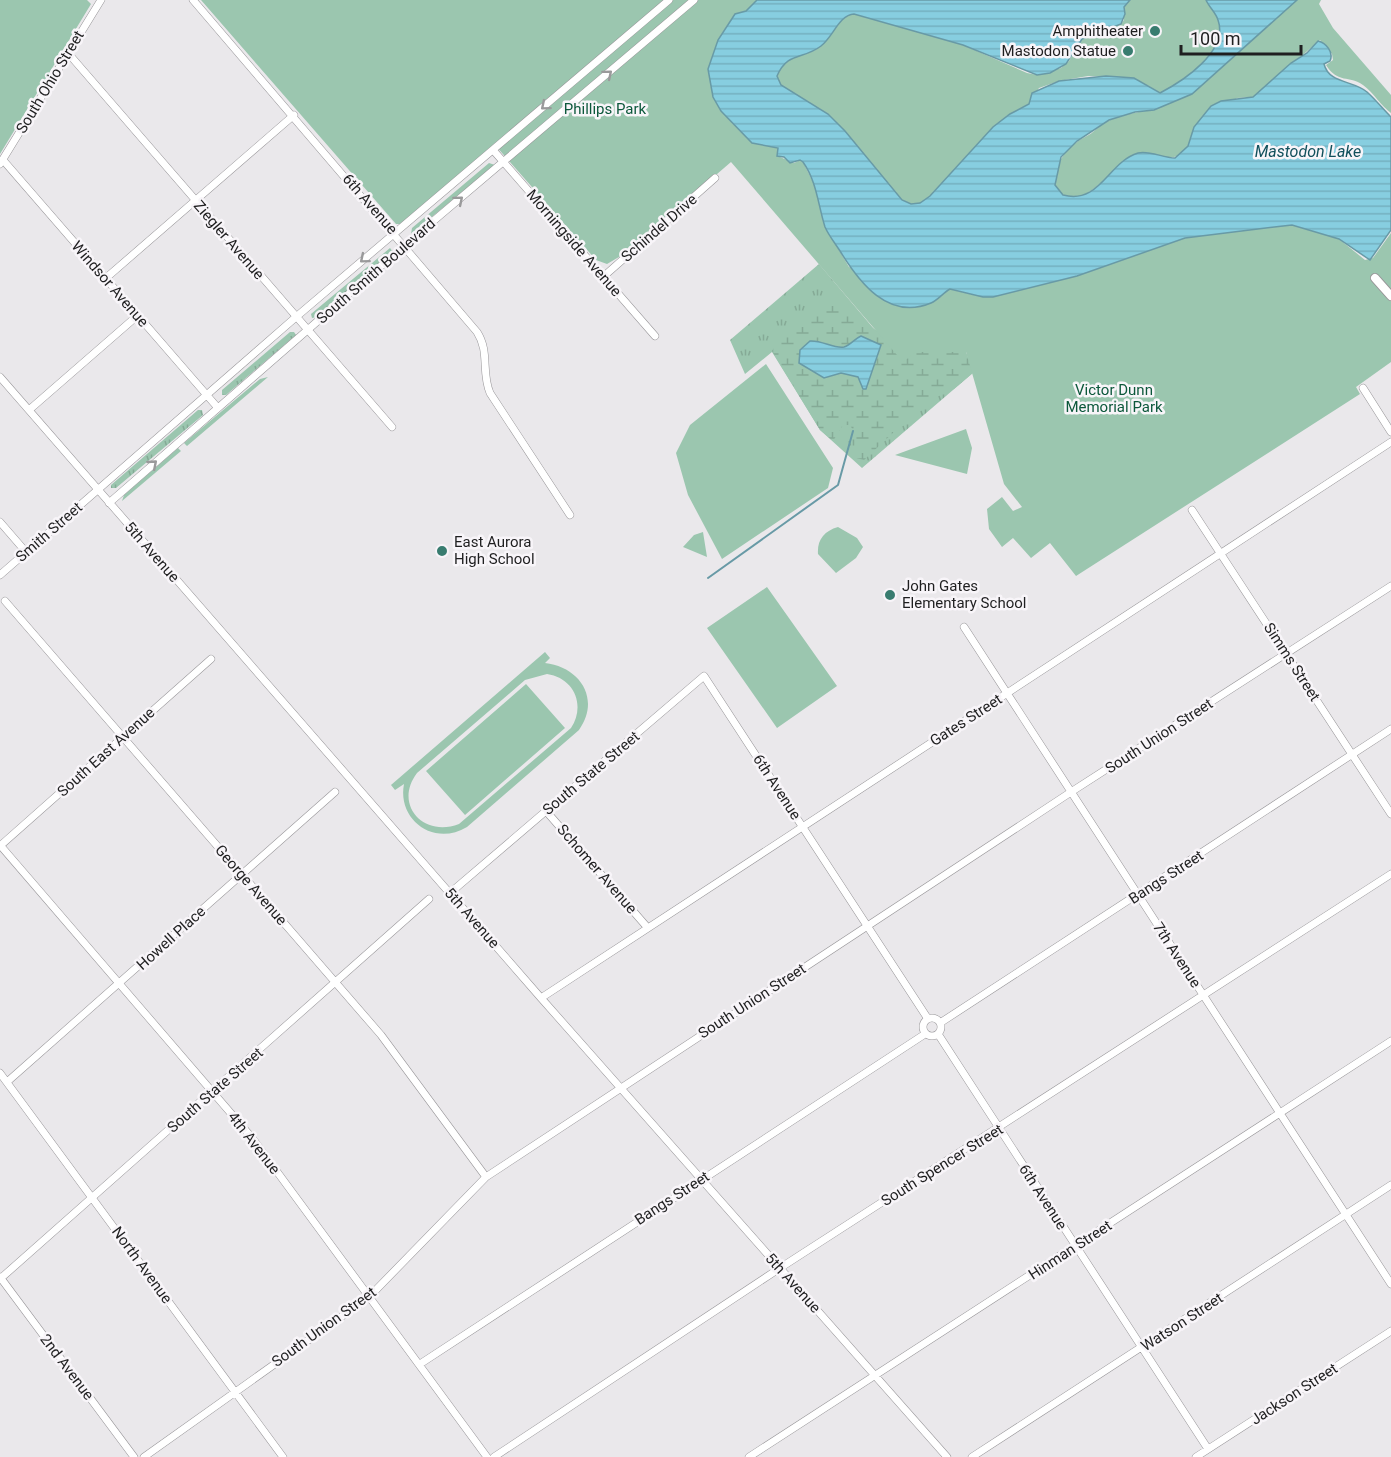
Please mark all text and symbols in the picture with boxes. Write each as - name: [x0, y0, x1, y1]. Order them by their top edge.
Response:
- scale bar: [1181, 18, 1301, 56]
- place label: Amphitheater: [1053, 22, 1143, 40]
- marker: Amphitheater: [1148, 24, 1162, 38]
- street label: South Ohio Street: [12, 27, 88, 137]
- text: 100 m: [1190, 28, 1241, 49]
- place label: Mastodon Statue: [1002, 42, 1116, 60]
- marker: Mastodon Statue: [1121, 44, 1135, 58]
- one-way arrow: [601, 70, 612, 81]
- one-way arrow: [541, 99, 552, 110]
- park label: Phillips Park: [564, 100, 647, 118]
- water label: Mastodon Lake: [1255, 142, 1361, 161]
- street label: 6th Avenue: [339, 170, 401, 238]
- street label: Morningside Avenue: [523, 186, 625, 300]
- street label: Schindel Drive: [617, 190, 701, 266]
- one-way arrow: [452, 196, 463, 207]
- street label: Ziegler Avenue: [190, 197, 268, 283]
- street label: South Smith Boulevard: [313, 214, 439, 328]
- street label: Windsor Avenue: [68, 237, 152, 331]
- one-way arrow: [360, 252, 371, 263]
- park label: Victor Dunn Memorial Park: [1065, 381, 1163, 416]
- one-way arrow: [146, 461, 157, 472]
- street label: Smith Street: [12, 498, 86, 566]
- street label: 5th Avenue: [121, 518, 183, 586]
- place label: East Aurora High School: [454, 533, 535, 568]
- marker: East Aurora High School: [435, 544, 449, 558]
- place label: John Gates Elementary School: [902, 577, 1026, 612]
- marker: John Gates Elementary School: [883, 588, 897, 602]
- street label: Simms Street: [1260, 619, 1324, 705]
- street label: Gates Street: [927, 690, 1005, 750]
- street label: South Union Street: [1102, 695, 1216, 777]
- street label: South East Avenue: [54, 704, 158, 800]
- street label: South State Street: [539, 727, 643, 819]
- street label: 6th Avenue: [749, 751, 805, 823]
- street label: Schomer Avenue: [553, 821, 641, 917]
- street label: George Avenue: [211, 841, 291, 929]
- street label: Bangs Street: [1125, 846, 1207, 908]
- street label: 5th Avenue: [441, 884, 503, 952]
- street label: Howell Place: [133, 902, 209, 974]
- street label: 7th Avenue: [1149, 919, 1205, 991]
- street label: South Union Street: [695, 960, 809, 1042]
- street label: South State Street: [164, 1044, 267, 1136]
- street label: 4th Avenue: [224, 1108, 284, 1178]
- street label: South Spencer Street: [878, 1120, 1006, 1210]
- street label: 6th Avenue: [1015, 1161, 1071, 1233]
- street label: Bangs Street: [631, 1167, 713, 1229]
- street label: Hinman Street: [1025, 1216, 1115, 1284]
- street label: North Avenue: [108, 1223, 176, 1307]
- street label: 5th Avenue: [761, 1249, 825, 1317]
- street label: South Union Street: [268, 1283, 380, 1371]
- street label: Watson Street: [1138, 1289, 1226, 1355]
- street label: 2nd Avenue: [36, 1330, 98, 1404]
- street label: Jackson Street: [1247, 1359, 1341, 1429]

